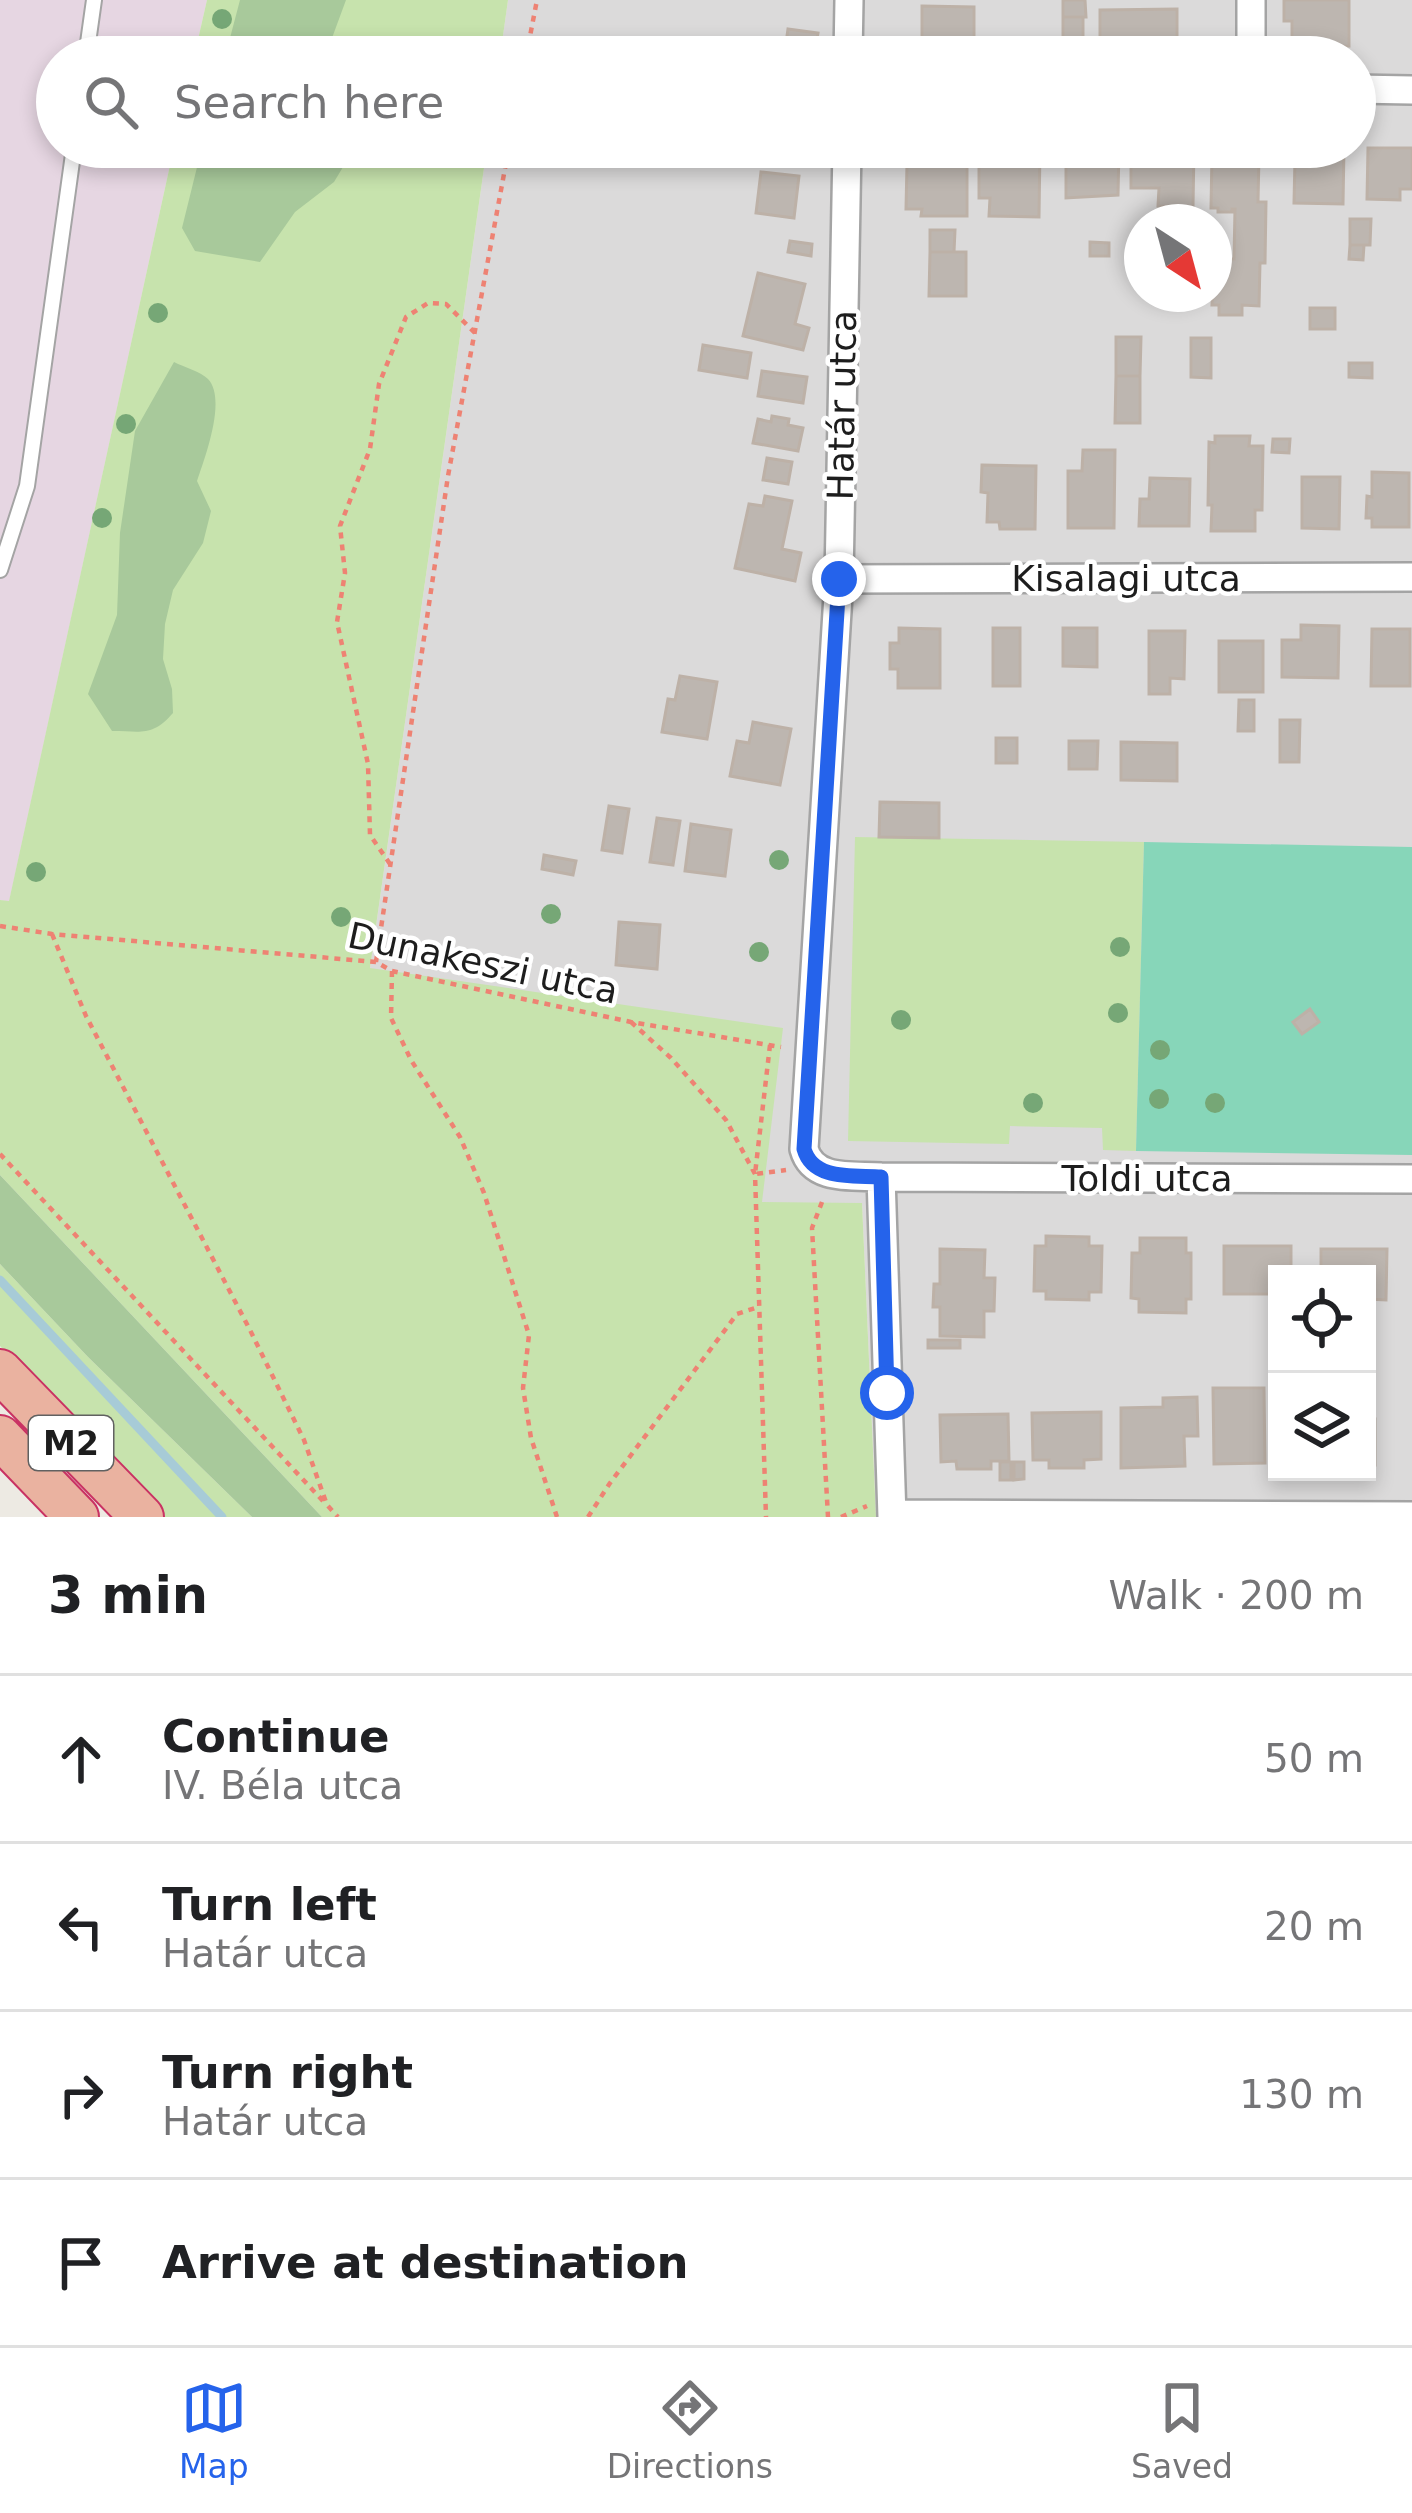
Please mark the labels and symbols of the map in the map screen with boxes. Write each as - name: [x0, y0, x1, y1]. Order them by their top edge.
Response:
- north arrow: [1124, 204, 1232, 312]
- street label: Határ utca: [820, 309, 864, 501]
- route end: [812, 552, 866, 606]
- street label: Kisalagi utca: [1011, 558, 1241, 599]
- street label: Dunakeszi utca: [344, 914, 622, 1012]
- street label: Toldi utca: [1061, 1158, 1232, 1199]
- route start: [860, 1366, 914, 1420]
- road number: M2: [29, 1416, 113, 1470]

